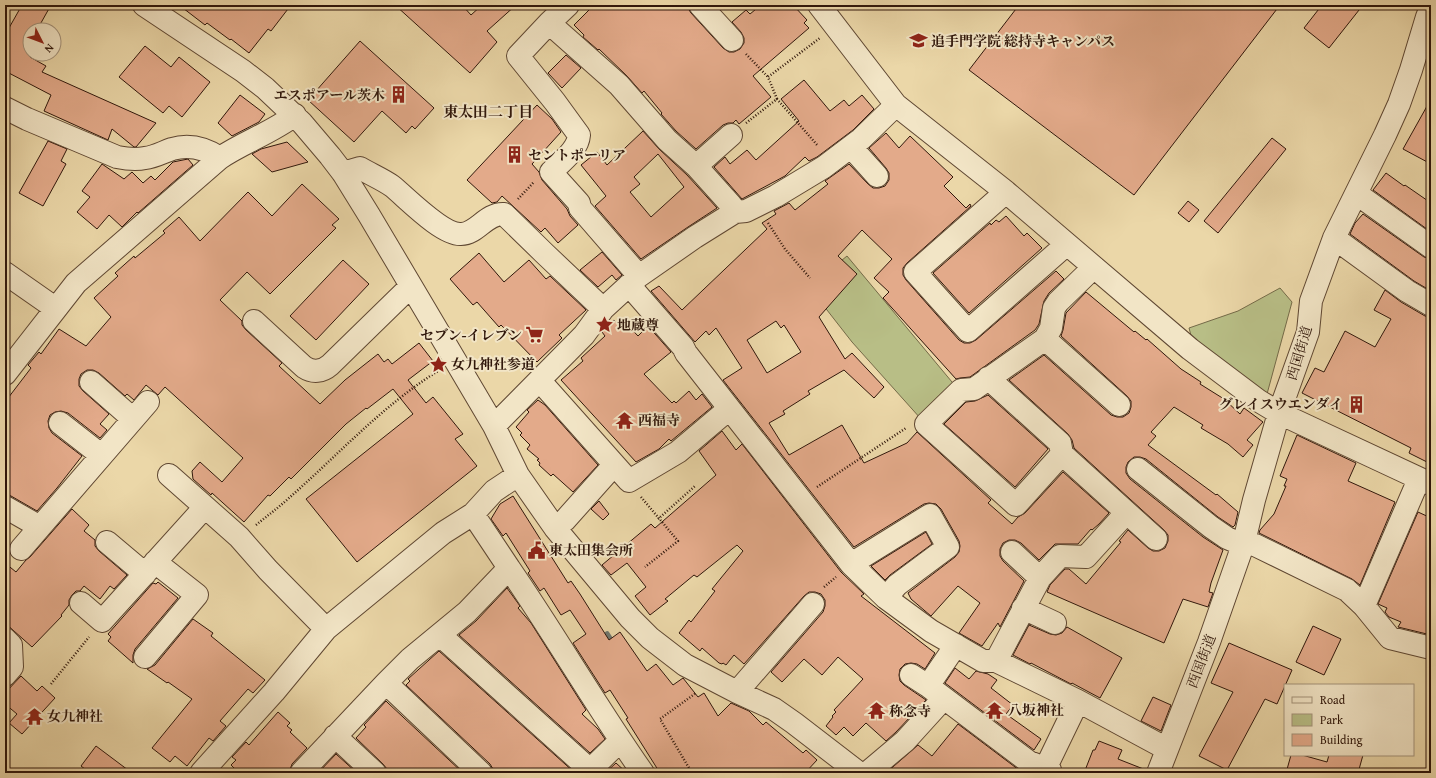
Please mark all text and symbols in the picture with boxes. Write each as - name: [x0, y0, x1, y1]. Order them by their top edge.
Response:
- north arrow: [22, 22, 62, 62]
- school or university icon: 追手門学院 総持寺キャンパス: [908, 31, 928, 51]
- place label: 追手門学院 総持寺キャンパス: [931, 31, 1115, 51]
- text: N: [41, 41, 58, 57]
- place label: エスポアール茨木: [274, 85, 385, 105]
- building icon: エスポアール茨木: [388, 85, 408, 105]
- district label: 東太田二丁目: [443, 101, 533, 122]
- building icon: セントポーリア: [505, 145, 525, 165]
- place label: セントポーリア: [528, 145, 626, 165]
- place icon: 地蔵尊: [594, 315, 614, 335]
- place label: 地蔵尊: [617, 315, 659, 335]
- street label: 西国街道: [1281, 323, 1317, 383]
- place label: セブン-イレブン: [420, 325, 522, 345]
- supermarket icon: セブン-イレブン: [525, 325, 545, 345]
- place icon: 女九神社参道: [428, 354, 448, 374]
- place label: 女九神社参道: [451, 354, 535, 374]
- place label: グレイスウエンダイ: [1219, 394, 1343, 414]
- building icon: グレイスウエンダイ: [1346, 394, 1366, 414]
- temple icon: 西福寺: [615, 410, 635, 430]
- place label: 西福寺: [638, 410, 680, 430]
- public building icon: 東太田集会所: [526, 540, 546, 560]
- place label: 東太田集会所: [549, 540, 633, 560]
- street label: 西国街道: [1182, 631, 1220, 691]
- legend: [1284, 684, 1414, 756]
- text: Road: [1320, 691, 1346, 708]
- temple icon: 八坂神社: [985, 700, 1005, 720]
- place label: 八坂神社: [1008, 700, 1064, 720]
- temple icon: 称念寺: [866, 701, 886, 721]
- place label: 称念寺: [889, 701, 931, 721]
- temple icon: 女九神社: [24, 706, 44, 726]
- place label: 女九神社: [47, 706, 103, 726]
- text: Park: [1320, 711, 1344, 728]
- text: Building: [1320, 731, 1363, 748]

